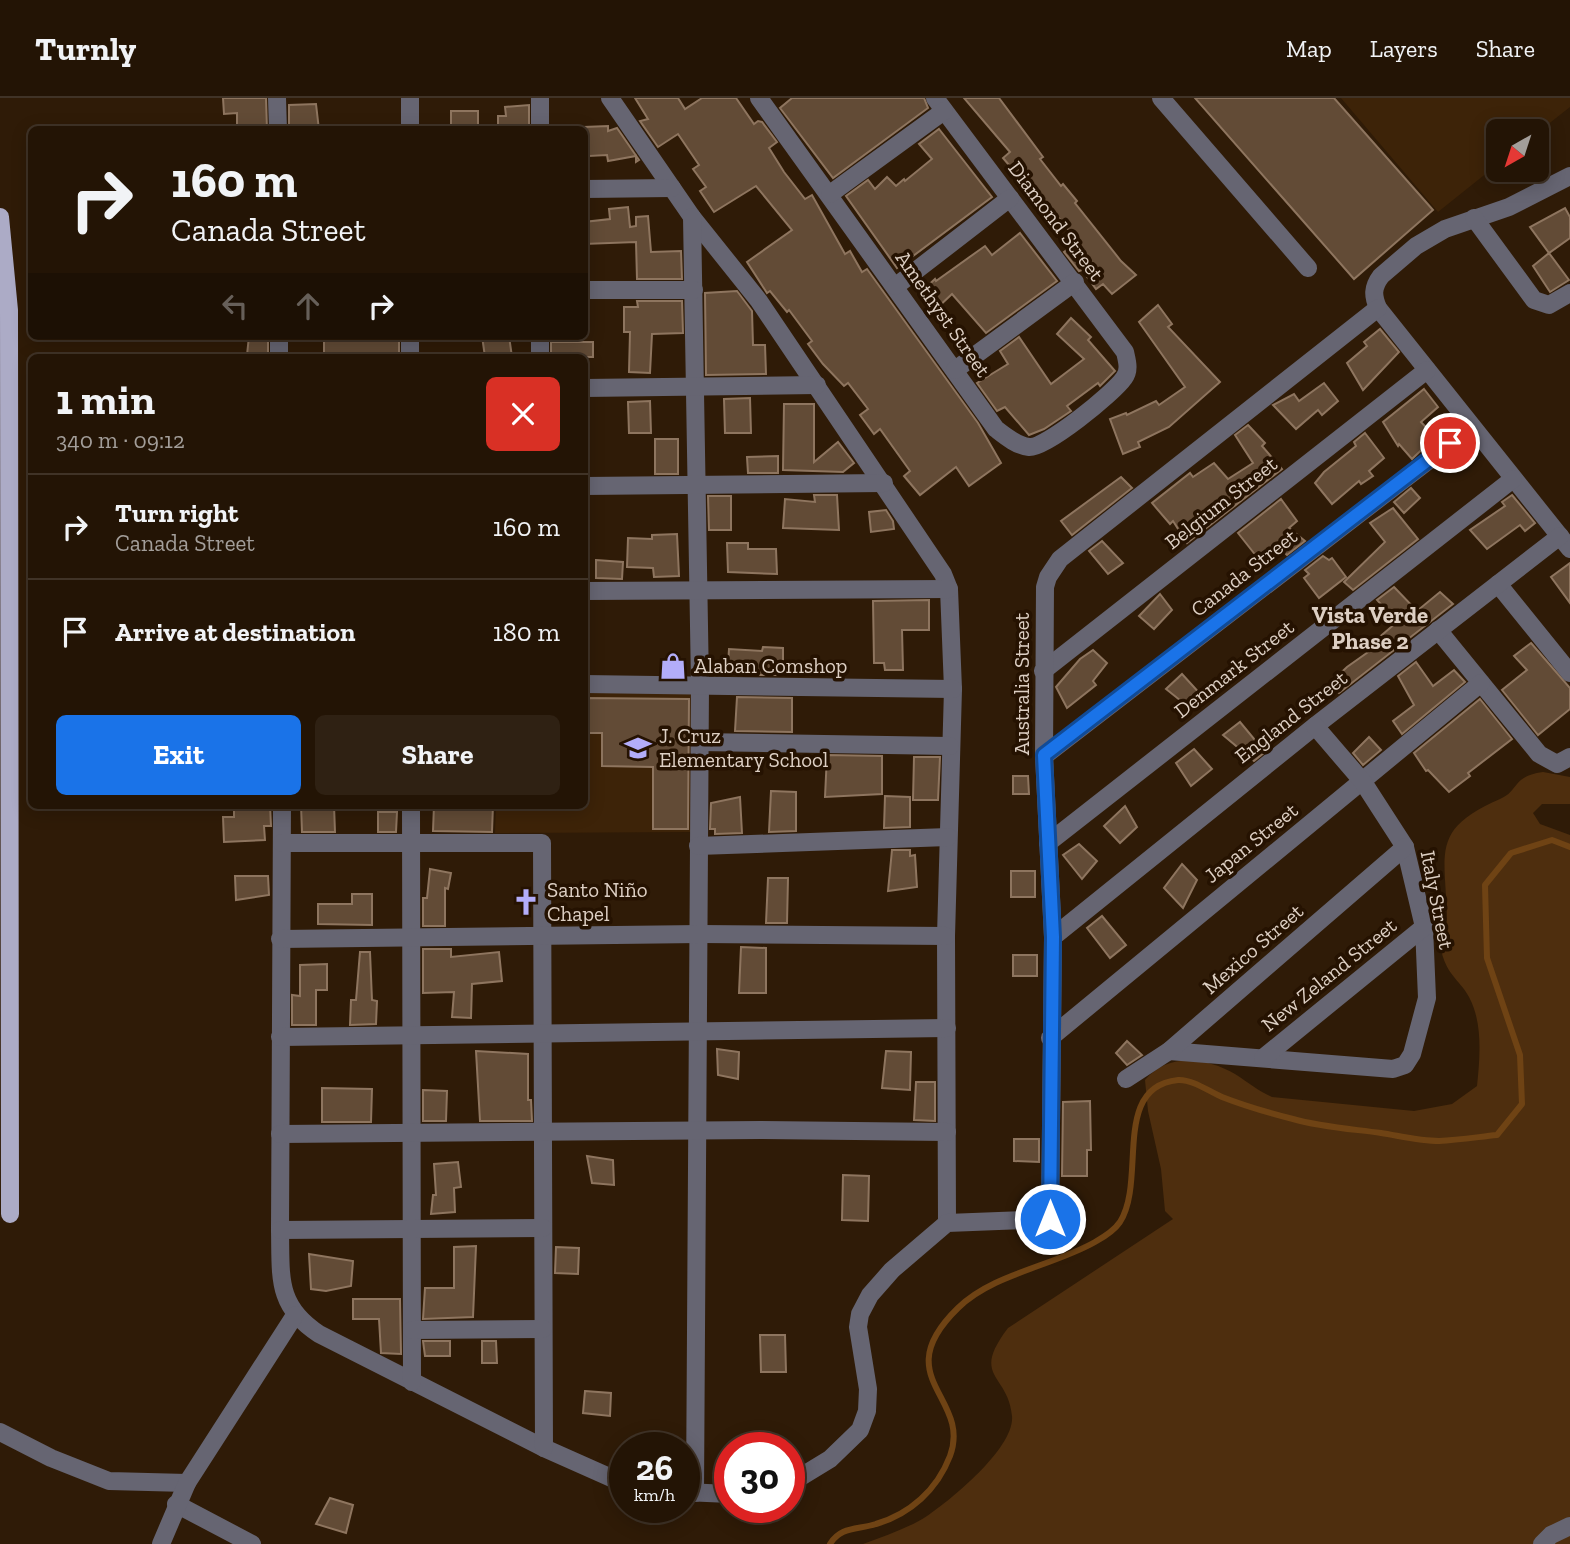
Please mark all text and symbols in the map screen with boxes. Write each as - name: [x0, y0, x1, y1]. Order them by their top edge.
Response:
- text: Turnly: [35, 29, 136, 68]
- text: Map: [1286, 34, 1332, 63]
- text: Layers: [1370, 34, 1438, 63]
- text: Share: [1476, 34, 1535, 63]
- north arrow: [1486, 119, 1549, 182]
- map controls: [1486, 119, 1549, 182]
- text: 160 m: [171, 151, 297, 210]
- icon: right: [56, 154, 147, 245]
- street label: Diamond Street: [1003, 156, 1110, 286]
- text: Canada Street: [171, 211, 366, 249]
- street label: Amethyst Street: [891, 246, 996, 382]
- icon: left: [216, 287, 254, 325]
- icon: ahead: [289, 287, 327, 325]
- icon: right: [362, 287, 400, 325]
- text: 1 min: [56, 374, 155, 425]
- button: close: [486, 377, 560, 451]
- pin: [1420, 413, 1480, 473]
- icon: arrive: [1431, 424, 1469, 462]
- text: 340 m · 09:12: [56, 426, 185, 454]
- street label: Belgium Street: [1160, 451, 1282, 554]
- text: Turn right: [115, 497, 238, 529]
- icon: right: [56, 508, 94, 546]
- text: 160 m: [493, 511, 560, 543]
- street label: Canada Street: [1186, 523, 1302, 622]
- text: Canada Street: [115, 529, 255, 557]
- district label: Vista Verde Phase 2: [1312, 601, 1428, 655]
- street label: Australia Street: [1009, 612, 1034, 755]
- icon: arrive: [56, 613, 94, 651]
- street label: Denmark Street: [1169, 614, 1299, 723]
- text: Arrive at destination: [115, 616, 355, 648]
- text: 180 m: [493, 616, 560, 648]
- shop icon: Alaban Comshop: [658, 651, 688, 681]
- place label: Alaban Comshop: [694, 653, 847, 678]
- street label: England Street: [1230, 665, 1352, 768]
- button: Exit: [56, 715, 301, 795]
- button: Share: [315, 715, 560, 795]
- place label: J. Cruz Elementary School: [659, 723, 829, 772]
- school or university icon: J. Cruz Elementary School: [623, 733, 653, 763]
- street label: Japan Street: [1199, 797, 1303, 888]
- street label: Italy Street: [1416, 848, 1459, 952]
- place label: Santo Niño Chapel: [547, 877, 648, 926]
- church icon: Santo Niño Chapel: [511, 887, 541, 917]
- street label: Mexico Street: [1197, 898, 1308, 999]
- street label: New Zeland Street: [1256, 912, 1401, 1037]
- position arrow: [1013, 1182, 1087, 1256]
- speed limit sign: 30: [714, 1432, 805, 1523]
- text: 26: [636, 1447, 673, 1489]
- text: km/h: [634, 1484, 675, 1506]

